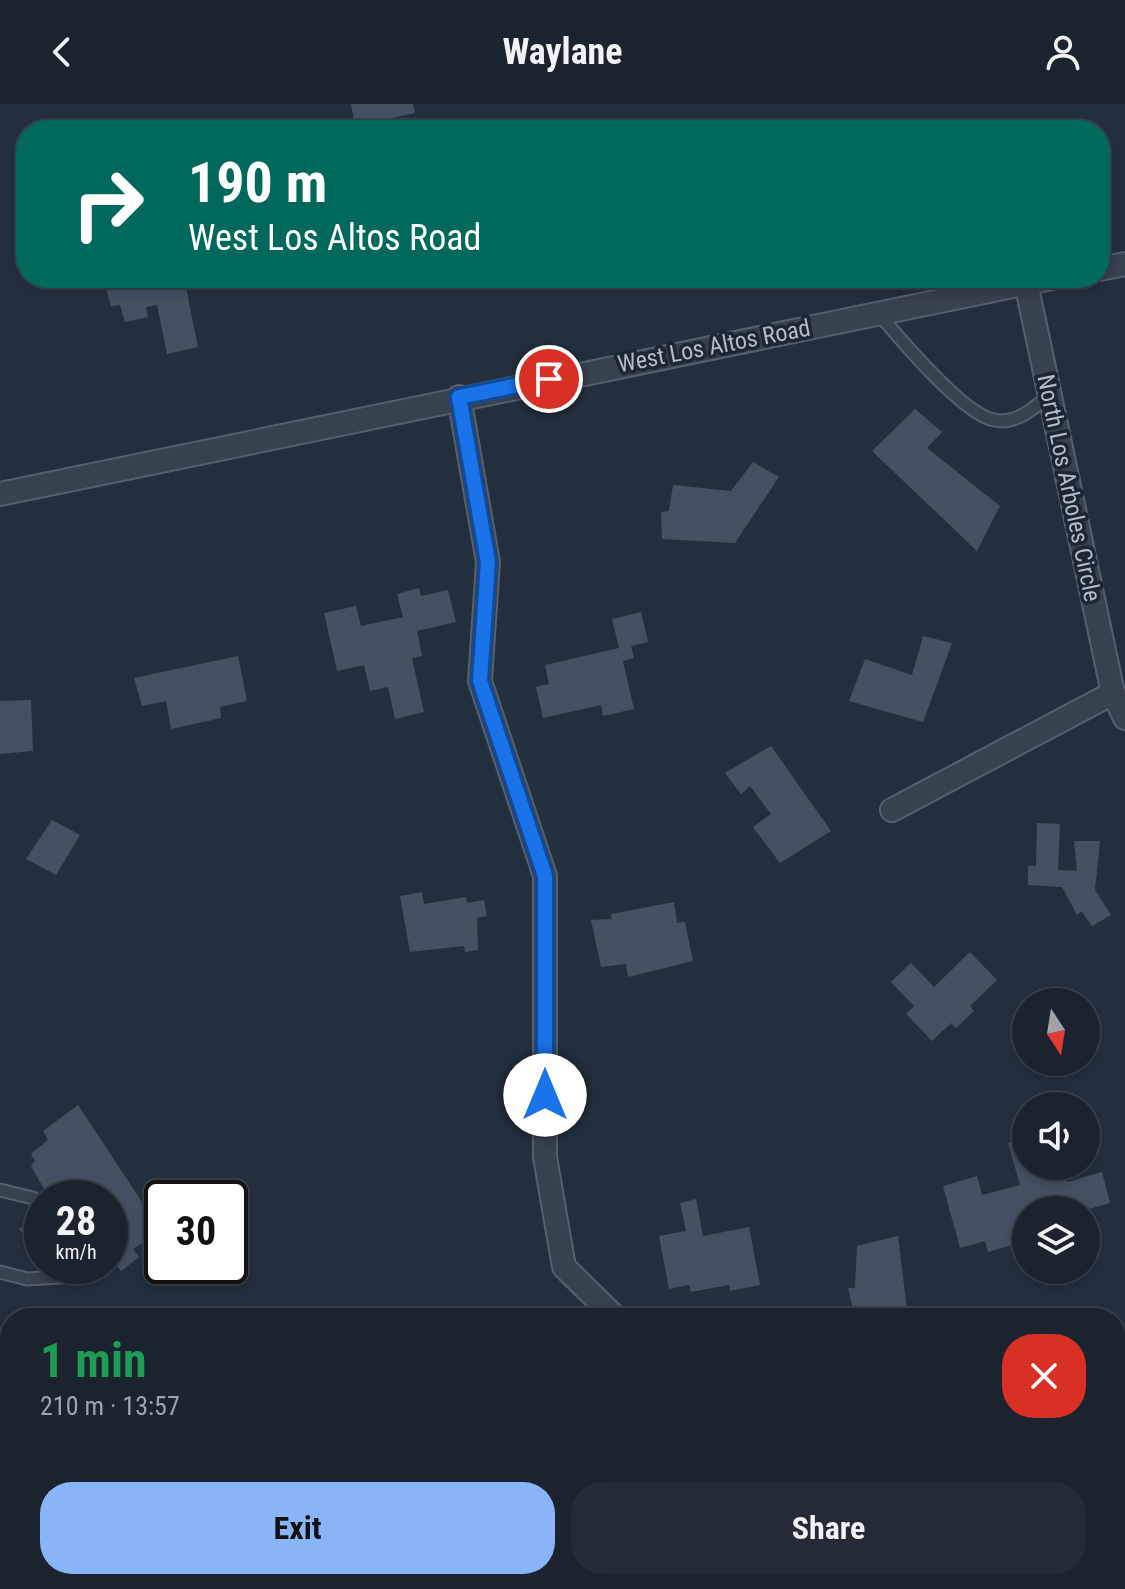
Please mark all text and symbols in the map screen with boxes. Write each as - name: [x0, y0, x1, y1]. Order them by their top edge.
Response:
- icon: back: [40, 30, 84, 74]
- icon: person: [1041, 30, 1085, 74]
- text: Waylane: [502, 31, 623, 73]
- text: 190 m: [188, 150, 327, 216]
- icon: right: [56, 152, 160, 256]
- text: West Los Altos Road: [188, 217, 481, 259]
- street label: West Los Altos Road: [615, 314, 813, 378]
- pin: [515, 345, 583, 413]
- icon: arrive: [527, 357, 571, 401]
- street label: North Los Arboles Circle: [1031, 372, 1107, 604]
- north arrow: [1012, 988, 1100, 1076]
- map controls: [1012, 988, 1100, 1284]
- position arrow: [503, 1053, 587, 1137]
- button: sound: [1012, 1092, 1100, 1180]
- speed limit sign: 30: [144, 1180, 248, 1284]
- button: layers: [1012, 1196, 1100, 1284]
- text: 28: [56, 1198, 96, 1245]
- text: km/h: [55, 1240, 97, 1264]
- text: 1 min: [40, 1332, 147, 1389]
- button: close: [1002, 1334, 1086, 1418]
- text: 210 m · 13:57: [40, 1391, 180, 1421]
- button: Exit: [40, 1482, 555, 1574]
- button: Share: [571, 1482, 1086, 1574]

